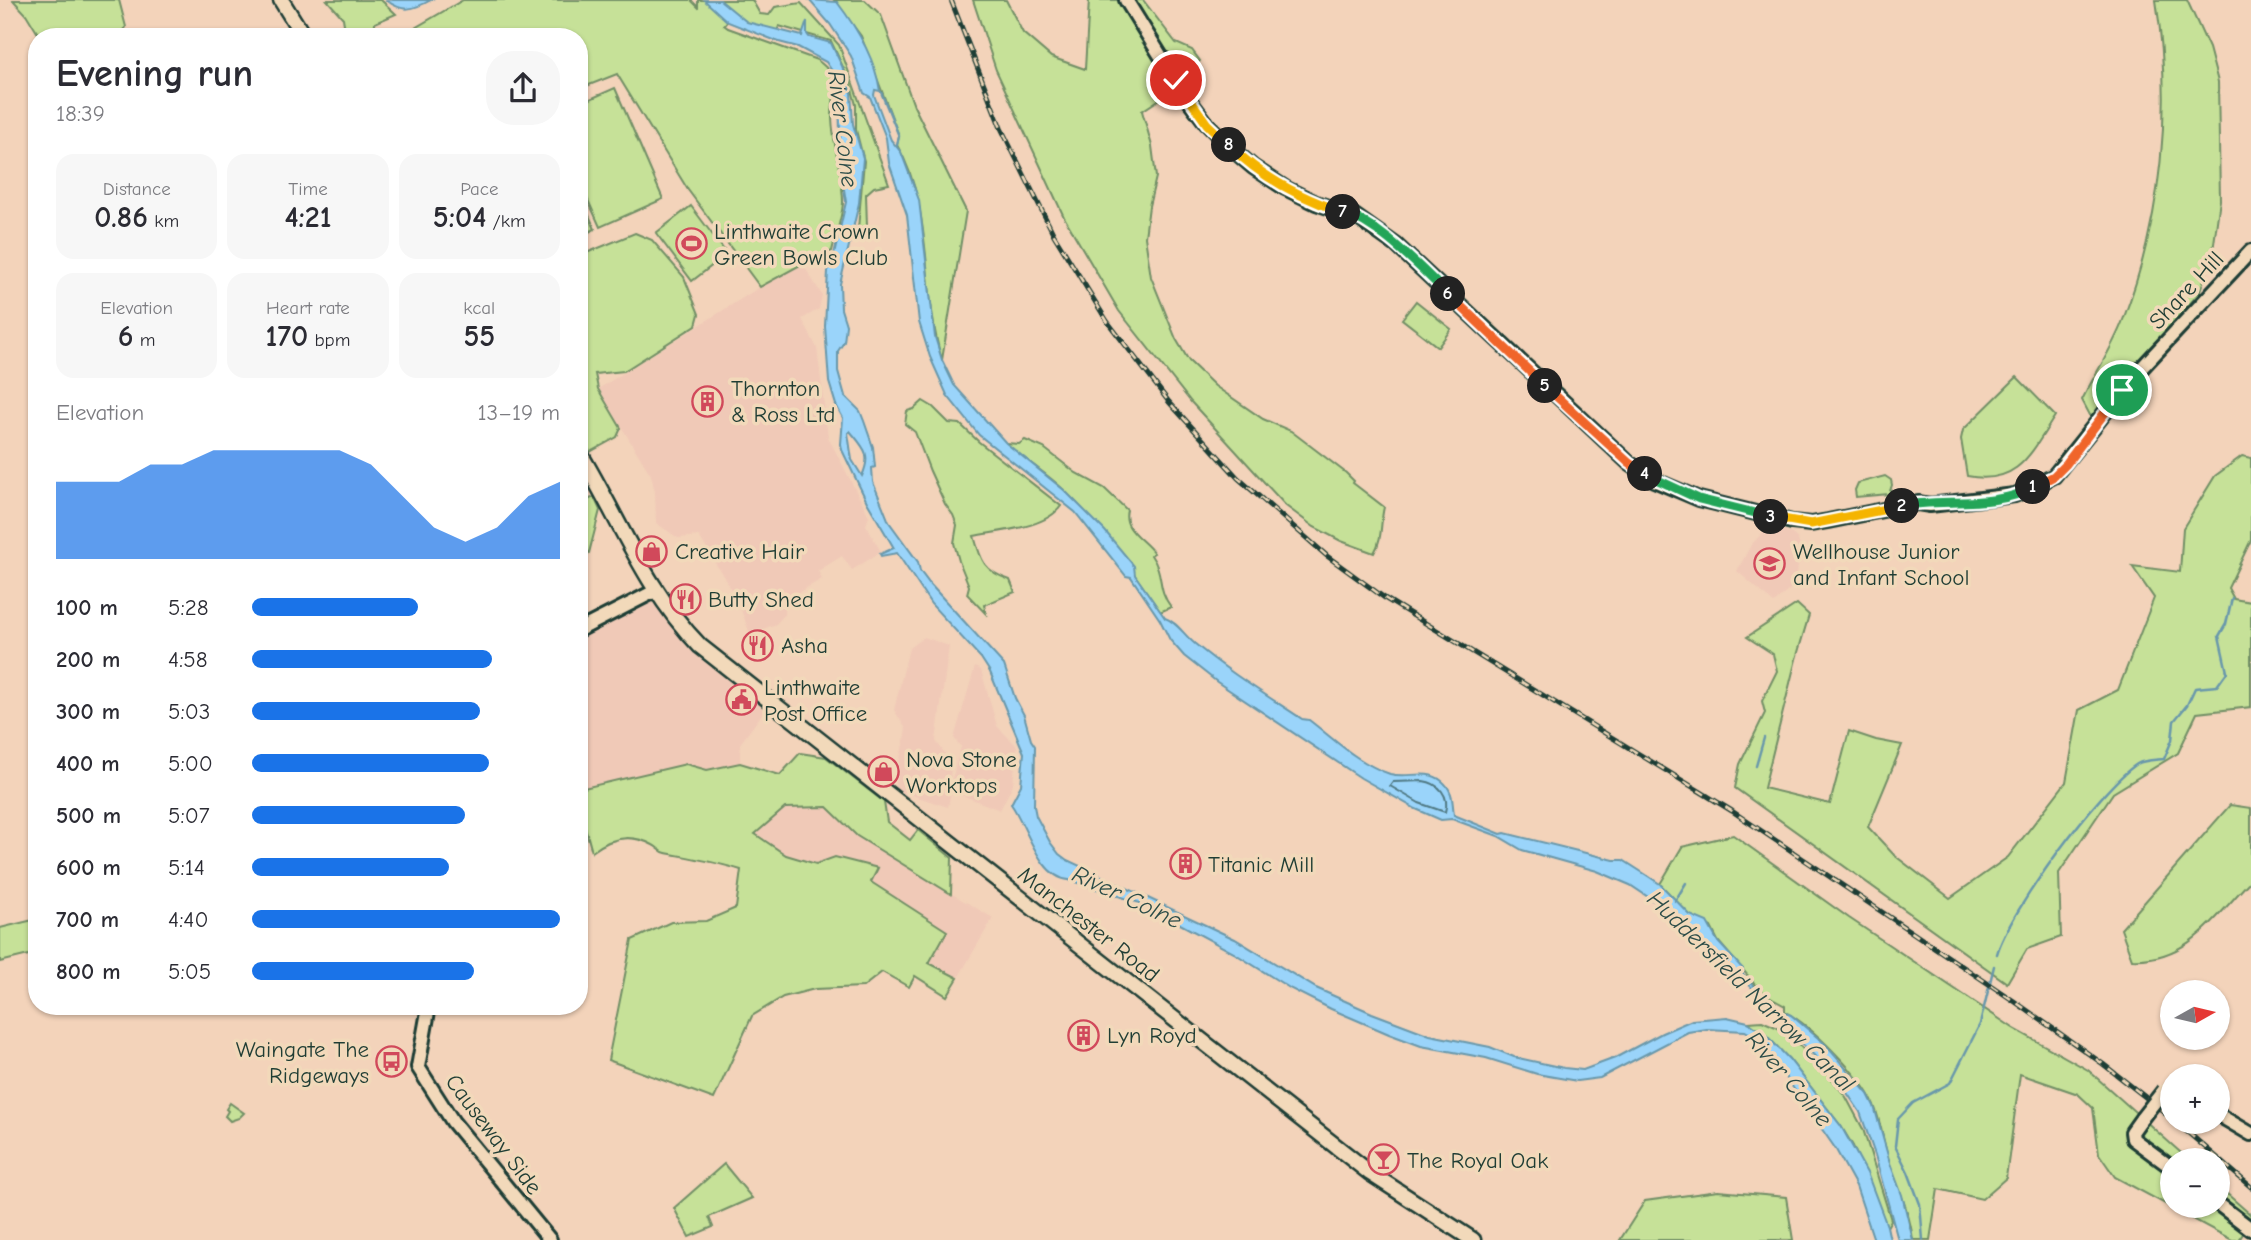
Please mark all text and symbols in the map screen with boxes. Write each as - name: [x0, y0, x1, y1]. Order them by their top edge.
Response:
- pin: [1146, 50, 1206, 110]
- button: share: [486, 51, 560, 125]
- text: Evening run: [56, 52, 253, 96]
- icon: check: [1157, 61, 1195, 99]
- water label: River Colne: [822, 69, 864, 189]
- text: 18:39: [56, 100, 105, 127]
- pin: 8: [1212, 128, 1246, 162]
- text: 8: [1224, 133, 1233, 155]
- text: Distance: [103, 178, 171, 200]
- text: Time: [288, 178, 328, 200]
- text: Pace: [460, 178, 498, 200]
- pin: 7: [1326, 194, 1360, 230]
- text: 0.86: [94, 200, 148, 235]
- text: 4:21: [284, 200, 332, 235]
- text: 5:04: [433, 200, 486, 235]
- text: 7: [1338, 200, 1347, 222]
- text: km: [148, 210, 179, 232]
- text: /km: [486, 210, 526, 232]
- place label: Linthwaite Crown Green Bowls Club: [714, 218, 888, 271]
- sports icon: Linthwaite Crown Green Bowls Club: [674, 227, 708, 261]
- street label: Share Hill: [2144, 246, 2229, 335]
- pin: 6: [1430, 276, 1466, 312]
- text: 6: [1443, 282, 1452, 304]
- text: Elevation: [100, 297, 173, 319]
- text: Heart rate: [266, 297, 350, 319]
- text: kcal: [463, 297, 495, 319]
- text: 6: [118, 319, 133, 354]
- text: 170: [266, 319, 308, 354]
- text: 55: [463, 319, 495, 354]
- text: m: [133, 329, 156, 351]
- text: bpm: [308, 329, 350, 351]
- pin: [2092, 360, 2152, 420]
- pin: 5: [1528, 368, 1562, 404]
- icon: arrive: [2103, 371, 2141, 409]
- text: 5: [1539, 374, 1550, 396]
- place label: Thornton & Ross Ltd: [731, 375, 835, 428]
- building icon: Thornton & Ross Ltd: [691, 384, 725, 418]
- text: Elevation: [56, 399, 144, 426]
- text: 13–19 m: [477, 399, 560, 426]
- pin: 4: [1628, 456, 1662, 491]
- text: 4: [1640, 462, 1649, 484]
- pin: 1: [2016, 470, 2050, 504]
- text: 1: [2029, 475, 2036, 497]
- pin: 2: [1884, 489, 1920, 524]
- text: 2: [1897, 494, 1906, 516]
- pin: 3: [1754, 500, 1788, 534]
- text: 3: [1766, 505, 1775, 527]
- shop icon: Creative Hair: [635, 534, 669, 568]
- place label: Creative Hair: [675, 538, 805, 565]
- place label: Wellhouse Junior and Infant School: [1793, 538, 1970, 591]
- school or university icon: Wellhouse Junior and Infant School: [1753, 547, 1787, 581]
- restaurant icon: Butty Shed: [668, 582, 702, 616]
- place label: Butty Shed: [708, 586, 814, 613]
- text: 100 m: [56, 594, 118, 621]
- text: 5:28: [168, 594, 209, 621]
- restaurant icon: Asha: [741, 628, 775, 662]
- place label: Asha: [781, 632, 828, 659]
- text: 200 m: [56, 646, 120, 673]
- text: 4:58: [168, 646, 208, 673]
- place label: Linthwaite Post Office: [764, 674, 867, 727]
- public building icon: Linthwaite Post Office: [724, 683, 758, 717]
- text: 300 m: [56, 698, 120, 725]
- text: 5:03: [168, 698, 210, 725]
- place label: Nova Stone Worktops: [906, 746, 1017, 799]
- text: 400 m: [56, 750, 120, 777]
- text: 5:00: [168, 750, 213, 777]
- shop icon: Nova Stone Worktops: [866, 755, 900, 789]
- text: 500 m: [56, 802, 121, 829]
- text: 5:07: [168, 802, 210, 829]
- building icon: Titanic Mill: [1168, 847, 1202, 881]
- place label: Titanic Mill: [1208, 851, 1314, 878]
- text: 600 m: [56, 854, 121, 881]
- text: 5:14: [168, 854, 205, 881]
- water label: River Colne: [1068, 859, 1186, 935]
- street label: Manchester Road: [1013, 861, 1165, 988]
- water label: Huddersfield Narrow Canal: [1642, 885, 1861, 1098]
- text: 700 m: [56, 906, 119, 933]
- text: 4:40: [168, 906, 208, 933]
- text: 800 m: [56, 958, 121, 985]
- text: 5:05: [168, 958, 211, 985]
- north arrow: [2160, 980, 2230, 1050]
- map controls: [2160, 980, 2230, 1218]
- building icon: Lyn Royd: [1067, 1018, 1101, 1052]
- place label: Lyn Royd: [1107, 1022, 1197, 1049]
- water label: River Colne: [1740, 1025, 1838, 1133]
- place label: Waingate The Ridgeways: [236, 1036, 369, 1089]
- bus stop icon: Waingate The Ridgeways: [375, 1045, 409, 1079]
- button: +: [2160, 1064, 2230, 1134]
- street label: Causeway Side: [440, 1069, 548, 1200]
- bar icon: The Royal Oak: [1367, 1143, 1401, 1177]
- place label: The Royal Oak: [1407, 1147, 1548, 1174]
- button: −: [2160, 1148, 2230, 1218]

